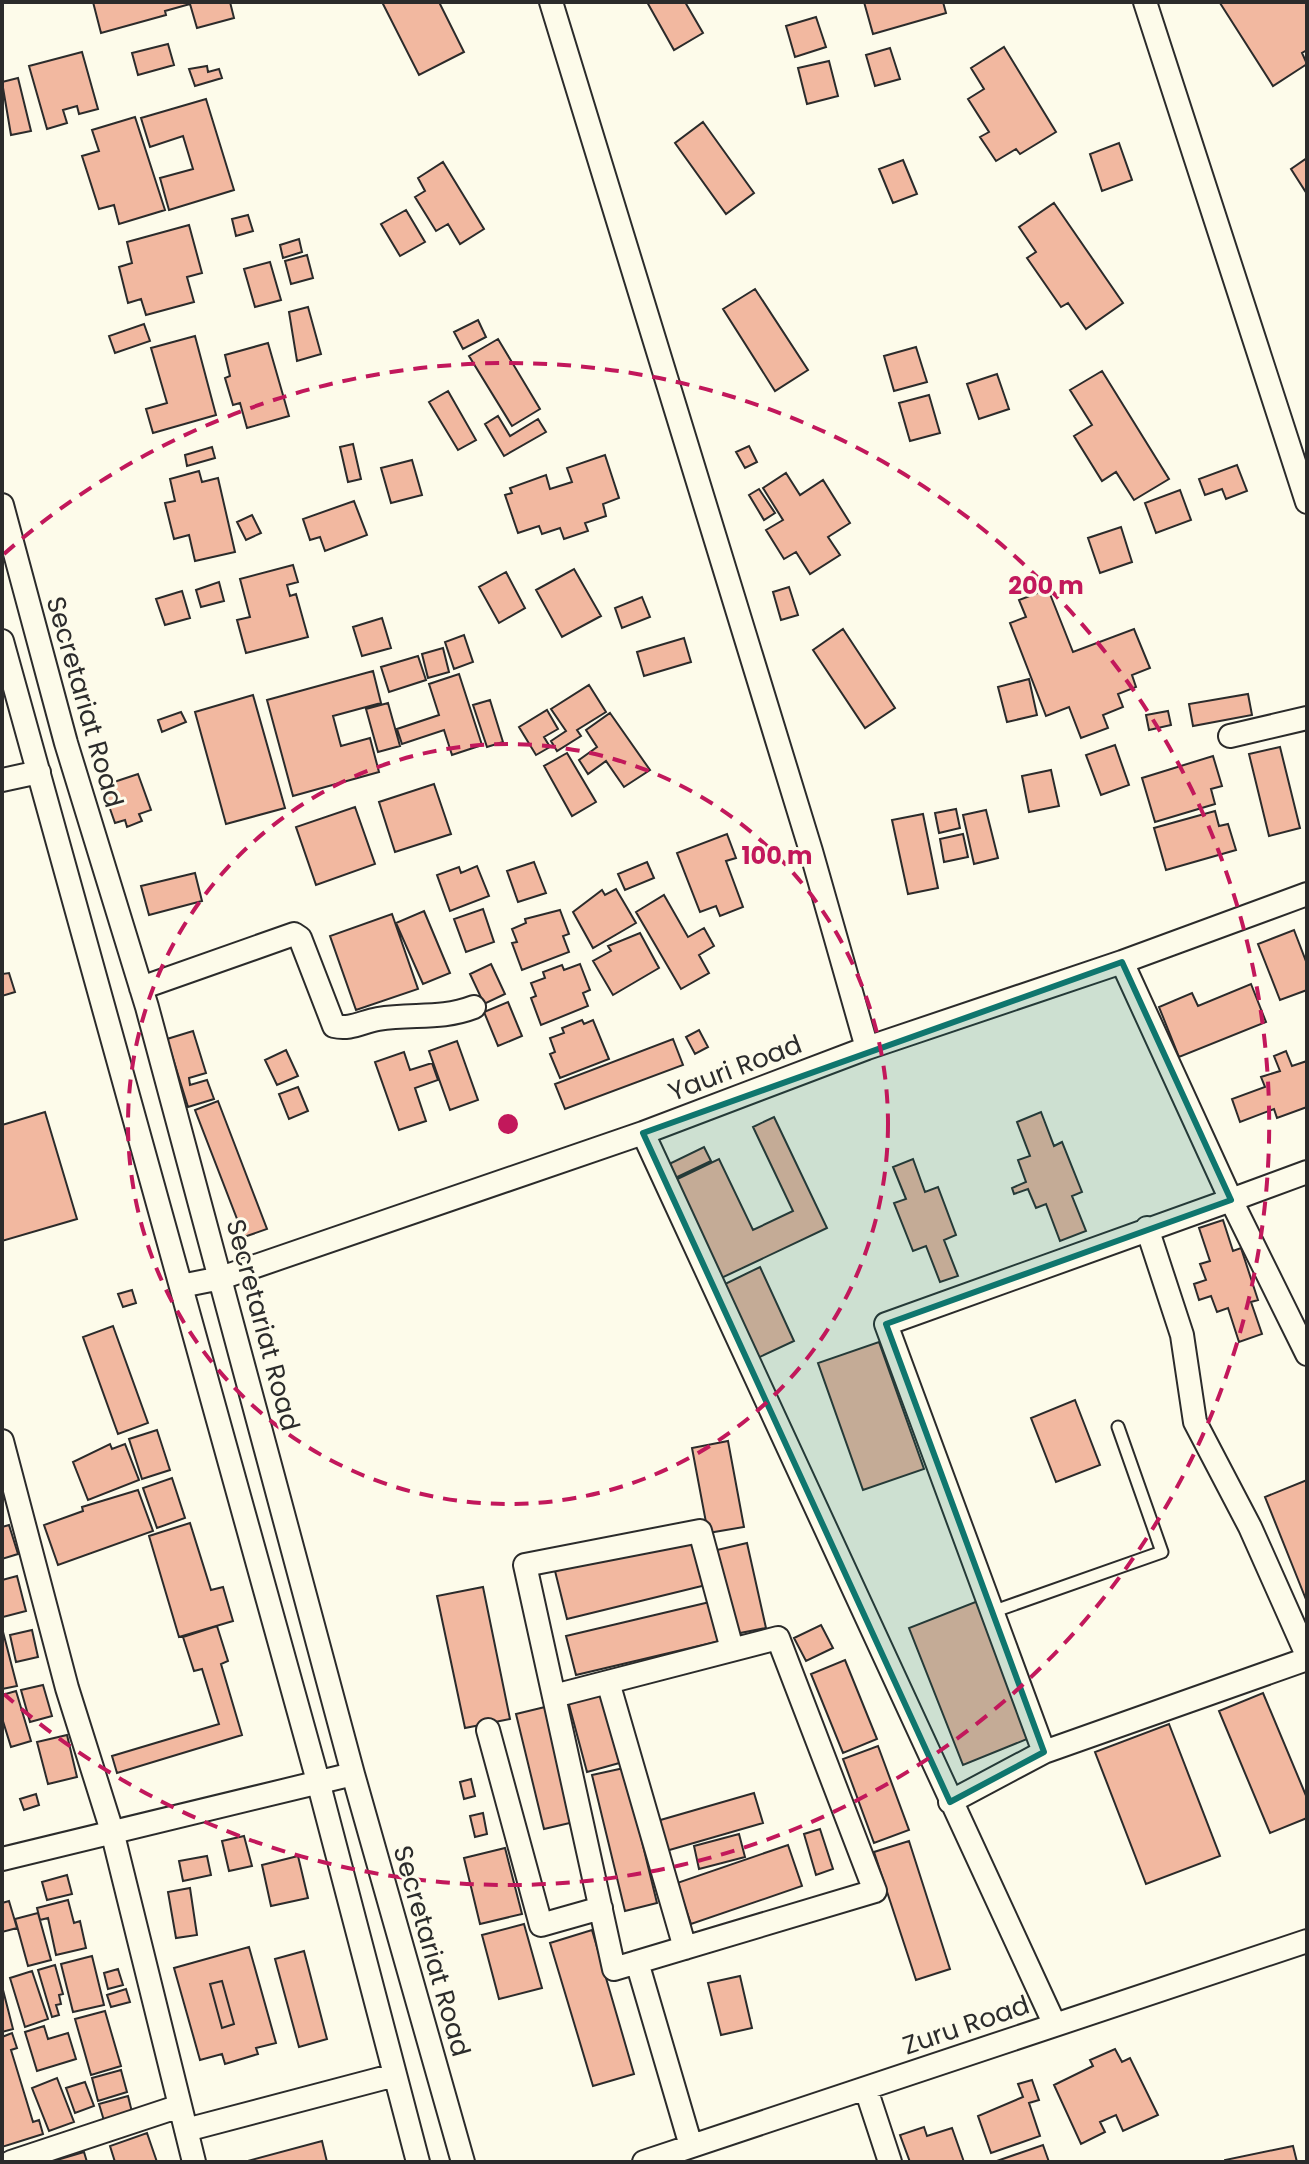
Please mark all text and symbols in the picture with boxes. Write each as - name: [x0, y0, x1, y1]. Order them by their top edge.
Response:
- text: 200 m: [1008, 569, 1084, 602]
- street label: Secretariat Road: [38, 592, 132, 812]
- text: 100 m: [742, 839, 812, 872]
- street label: Yauri Road: [663, 1026, 807, 1110]
- centre of rings: [494, 1110, 522, 1138]
- street label: Secretariat Road: [217, 1215, 309, 1435]
- street label: Secretariat Road: [385, 1841, 479, 2061]
- street label: Zuru Road: [898, 1987, 1034, 2063]

